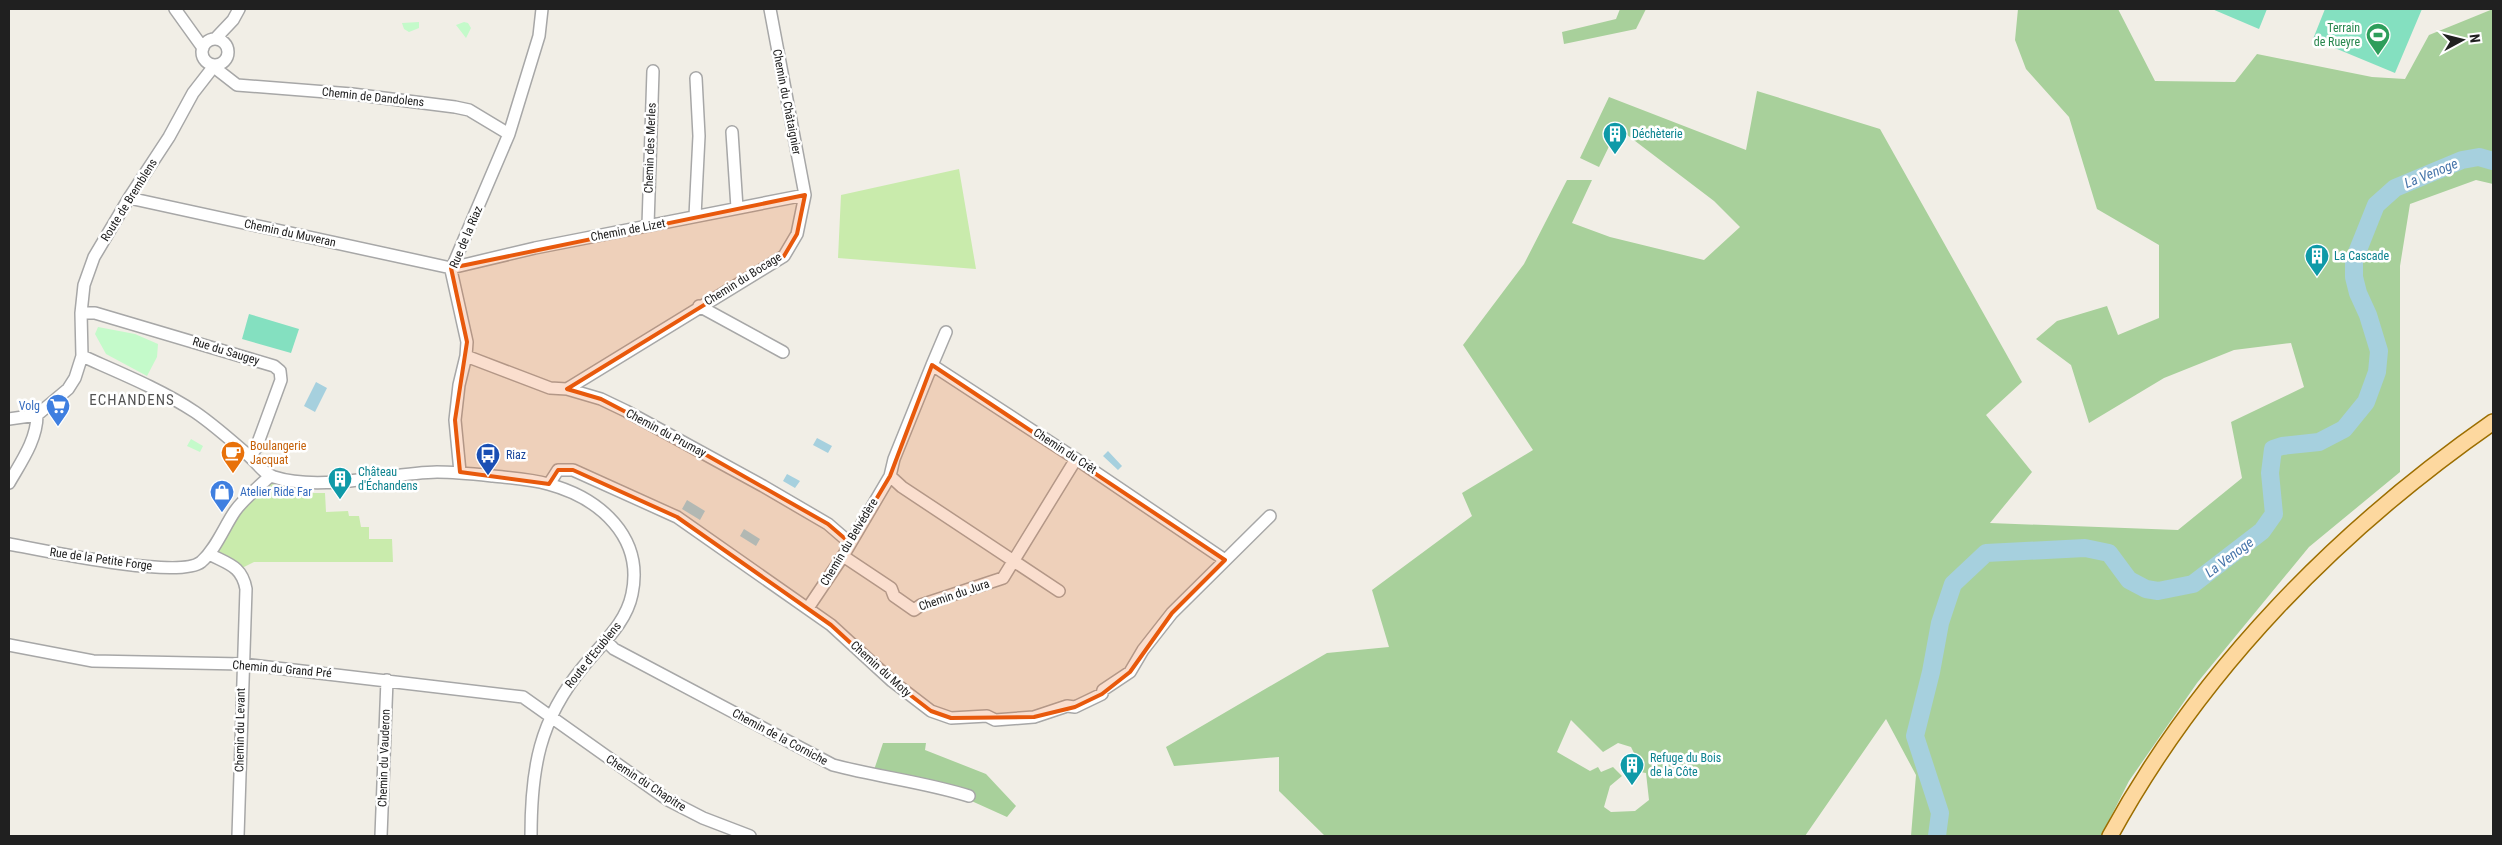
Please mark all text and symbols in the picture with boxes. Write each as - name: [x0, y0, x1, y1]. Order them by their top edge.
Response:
- north arrow: [2437, 15, 2487, 65]
- place label: Terrain de Rueyre: [2314, 21, 2360, 49]
- sports icon: Terrain de Rueyre: [2365, 22, 2391, 56]
- text: N: [2466, 33, 2483, 44]
- street label: Chemin du Châtaignier: [770, 48, 804, 156]
- street label: Chemin de Dandolens: [321, 85, 425, 109]
- street label: Chemin des Merles: [641, 102, 659, 194]
- building icon: Déchèterie: [1602, 121, 1628, 155]
- place label: Déchèterie: [1632, 127, 1683, 141]
- water label: La Venoge: [2402, 155, 2460, 191]
- street label: Route de Bremblens: [98, 156, 160, 244]
- street label: Rue de la Riaz: [447, 204, 485, 270]
- street label: Chemin du Muveran: [243, 216, 337, 250]
- street label: Chemin de Lizet: [589, 216, 667, 244]
- building icon: La Cascade: [2304, 243, 2330, 277]
- street label: Chemin du Bocage: [702, 249, 785, 308]
- place label: La Cascade: [2334, 249, 2389, 263]
- street label: Rue du Saugey: [191, 334, 261, 368]
- district label: ECHANDENS: [89, 391, 175, 409]
- supermarket icon: Volg: [45, 393, 71, 427]
- place label: Volg: [19, 399, 40, 413]
- street label: Chemin du Prumay: [623, 406, 709, 460]
- street label: Chemin du Crêt: [1031, 425, 1100, 477]
- place label: Boulangerie Jacquat: [250, 439, 307, 467]
- cafe icon: Boulangerie Jacquat: [220, 440, 246, 474]
- bus stop icon: Riaz: [475, 442, 501, 476]
- place label: Riaz: [506, 448, 526, 462]
- place label: Château d'Échandens: [358, 465, 418, 493]
- building icon: Château d'Échandens: [327, 466, 353, 500]
- shop icon: Atelier Ride Far: [209, 479, 235, 513]
- place label: Atelier Ride Far: [240, 485, 312, 499]
- street label: Chemin du Belvédère: [817, 495, 881, 588]
- water label: La Venoge: [2202, 534, 2256, 580]
- street label: Rue de la Petite Forge: [49, 545, 154, 573]
- street label: Chemin du Jura: [917, 576, 991, 614]
- street label: Route d'Ecublens: [562, 619, 624, 691]
- street label: Chemin du Moty: [848, 638, 914, 700]
- street label: Chemin du Grand Pré: [232, 658, 333, 680]
- street label: Chemin du Levant: [232, 687, 248, 772]
- street label: Chemin de la Corniche: [730, 706, 830, 768]
- street label: Chemin du Vauderon: [375, 709, 393, 807]
- place label: Refuge du Bois de la Côte: [1650, 751, 1721, 779]
- street label: Chemin du Chapitre: [603, 752, 689, 814]
- building icon: Refuge du Bois de la Côte: [1619, 752, 1645, 786]

